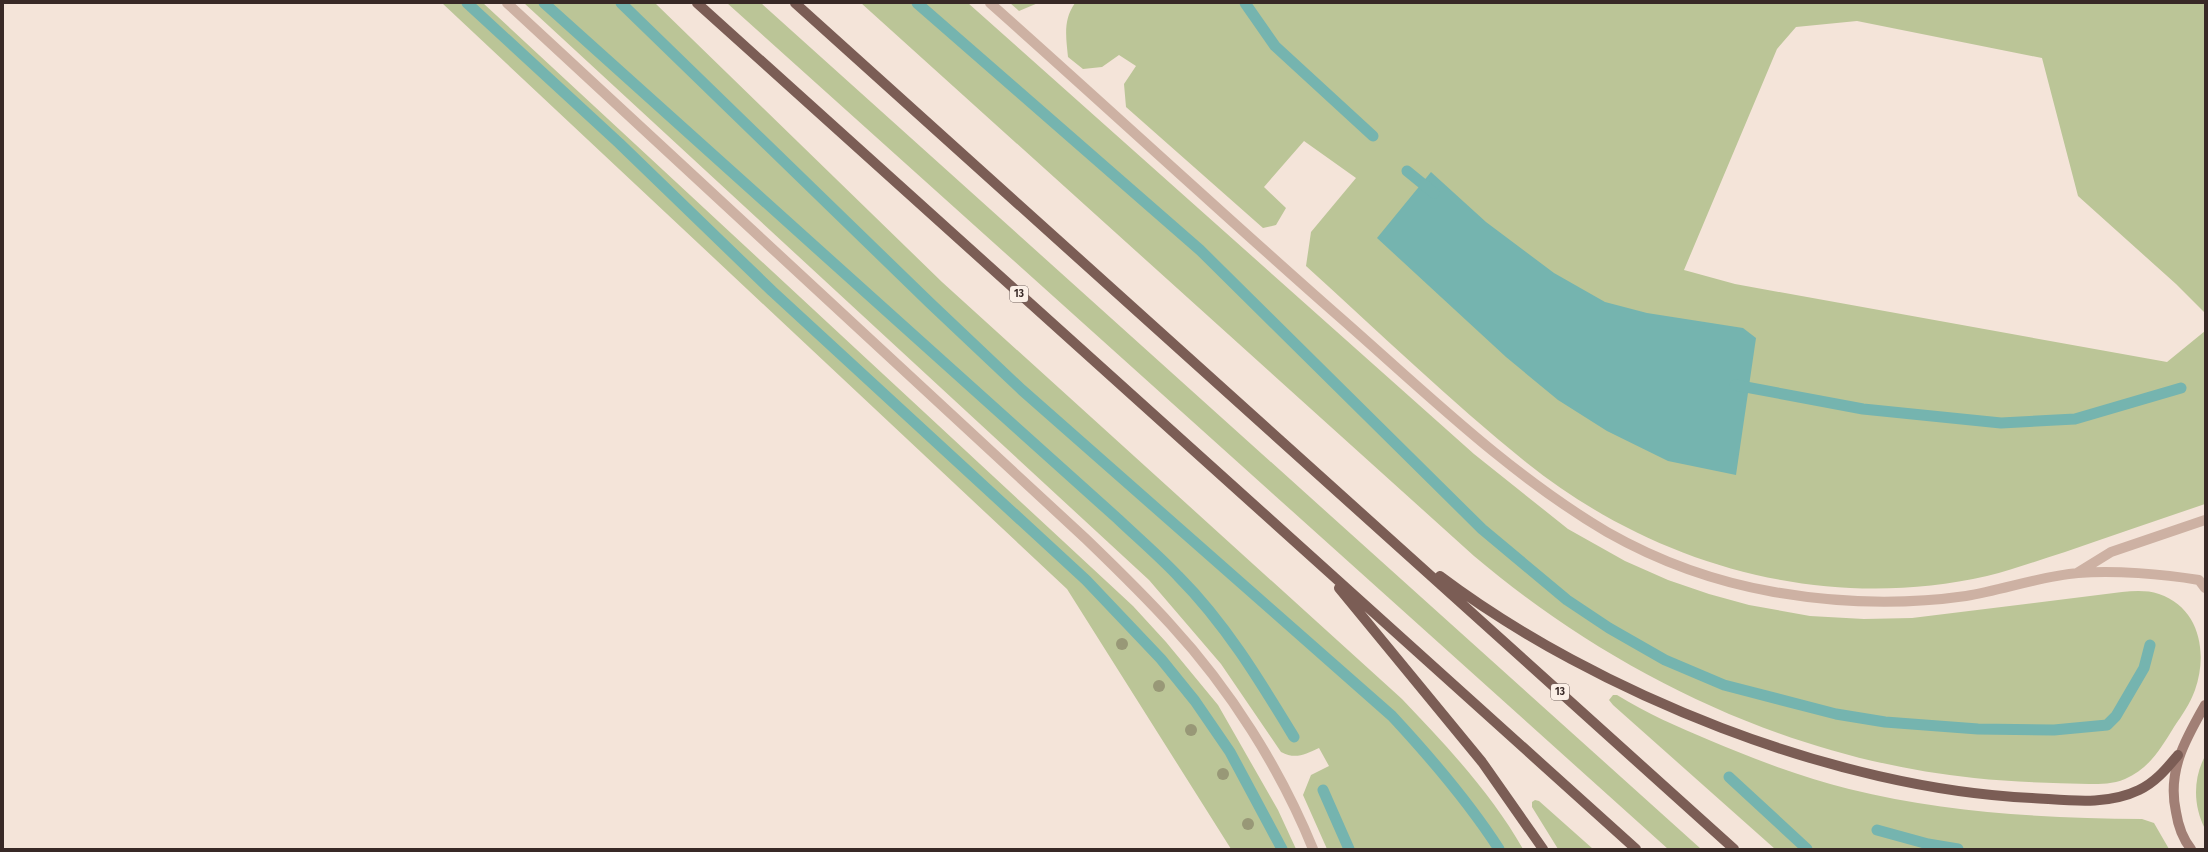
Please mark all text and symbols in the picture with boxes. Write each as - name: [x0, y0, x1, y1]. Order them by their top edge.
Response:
- road number: 13: [1010, 286, 1028, 302]
- road number: 13: [1551, 684, 1569, 700]

